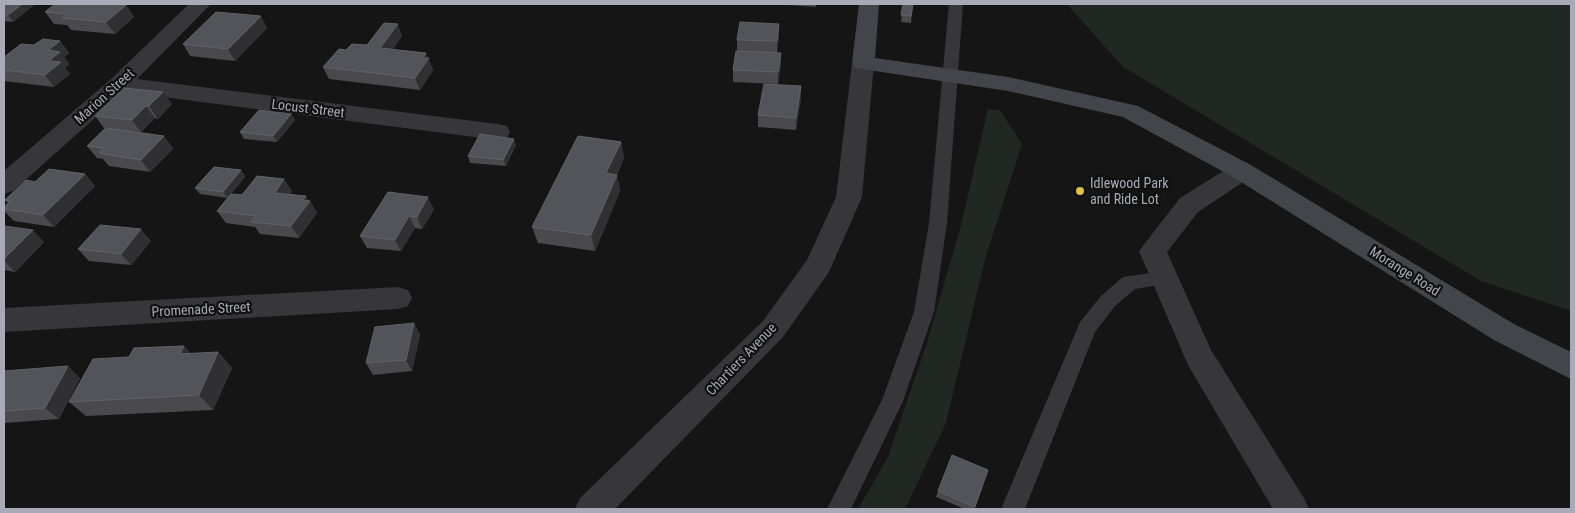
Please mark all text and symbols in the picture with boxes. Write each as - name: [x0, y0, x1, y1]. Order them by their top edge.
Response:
- street label: Marion Street: [71, 65, 137, 127]
- street label: Locust Street: [271, 96, 345, 120]
- place label: Idlewood Park and Ride Lot: [1090, 175, 1169, 207]
- marker: Idlewood Park and Ride Lot: [1074, 185, 1086, 197]
- street label: Morange Road: [1367, 243, 1443, 299]
- street label: Promenade Street: [151, 298, 251, 320]
- street label: Chartiers Avenue: [703, 319, 780, 398]

